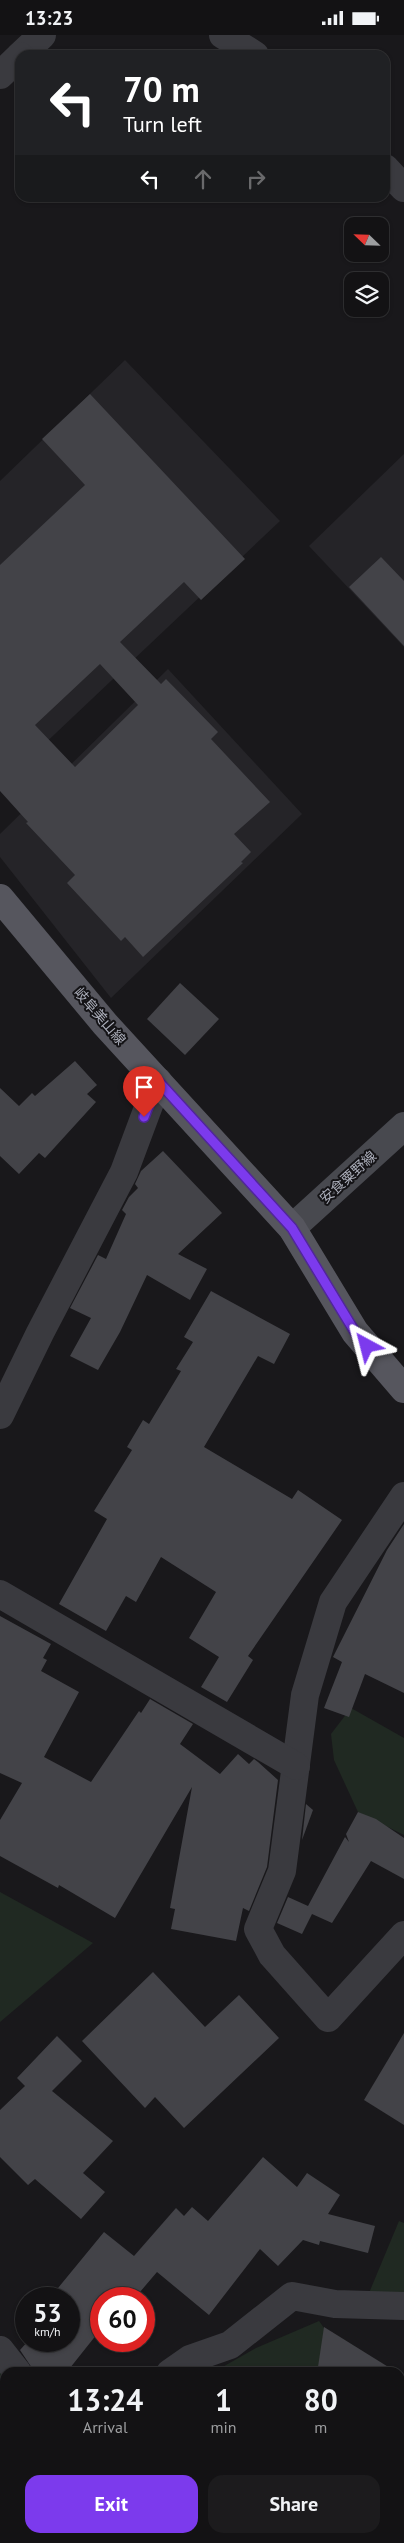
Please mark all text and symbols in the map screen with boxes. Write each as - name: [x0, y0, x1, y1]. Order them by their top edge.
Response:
- text: 13:23: [25, 6, 73, 30]
- text: 70 m: [123, 66, 200, 112]
- icon: left: [40, 70, 105, 135]
- text: Turn left: [123, 110, 202, 138]
- icon: left: [136, 165, 164, 193]
- icon: ahead: [189, 165, 217, 193]
- icon: right: [242, 165, 270, 193]
- north arrow: [344, 217, 389, 263]
- map controls: [344, 217, 389, 317]
- button: layers: [344, 272, 389, 317]
- street label: 岐阜美山線: [70, 984, 130, 1048]
- pin: [123, 1066, 165, 1117]
- icon: arrive: [130, 1073, 158, 1101]
- street label: 安食粟野線: [316, 1147, 380, 1207]
- position arrow: [340, 1319, 392, 1371]
- speed limit sign: 60: [90, 2287, 155, 2352]
- text: 53: [33, 2297, 62, 2329]
- text: km/h: [34, 2324, 61, 2339]
- text: 13:24: [67, 2380, 143, 2419]
- text: 1: [215, 2380, 232, 2419]
- text: 80: [304, 2380, 338, 2419]
- text: Arrival: [83, 2417, 128, 2437]
- text: min: [211, 2417, 237, 2437]
- text: m: [314, 2417, 327, 2437]
- button: Exit: [25, 2475, 198, 2533]
- button: Share: [208, 2475, 380, 2533]

